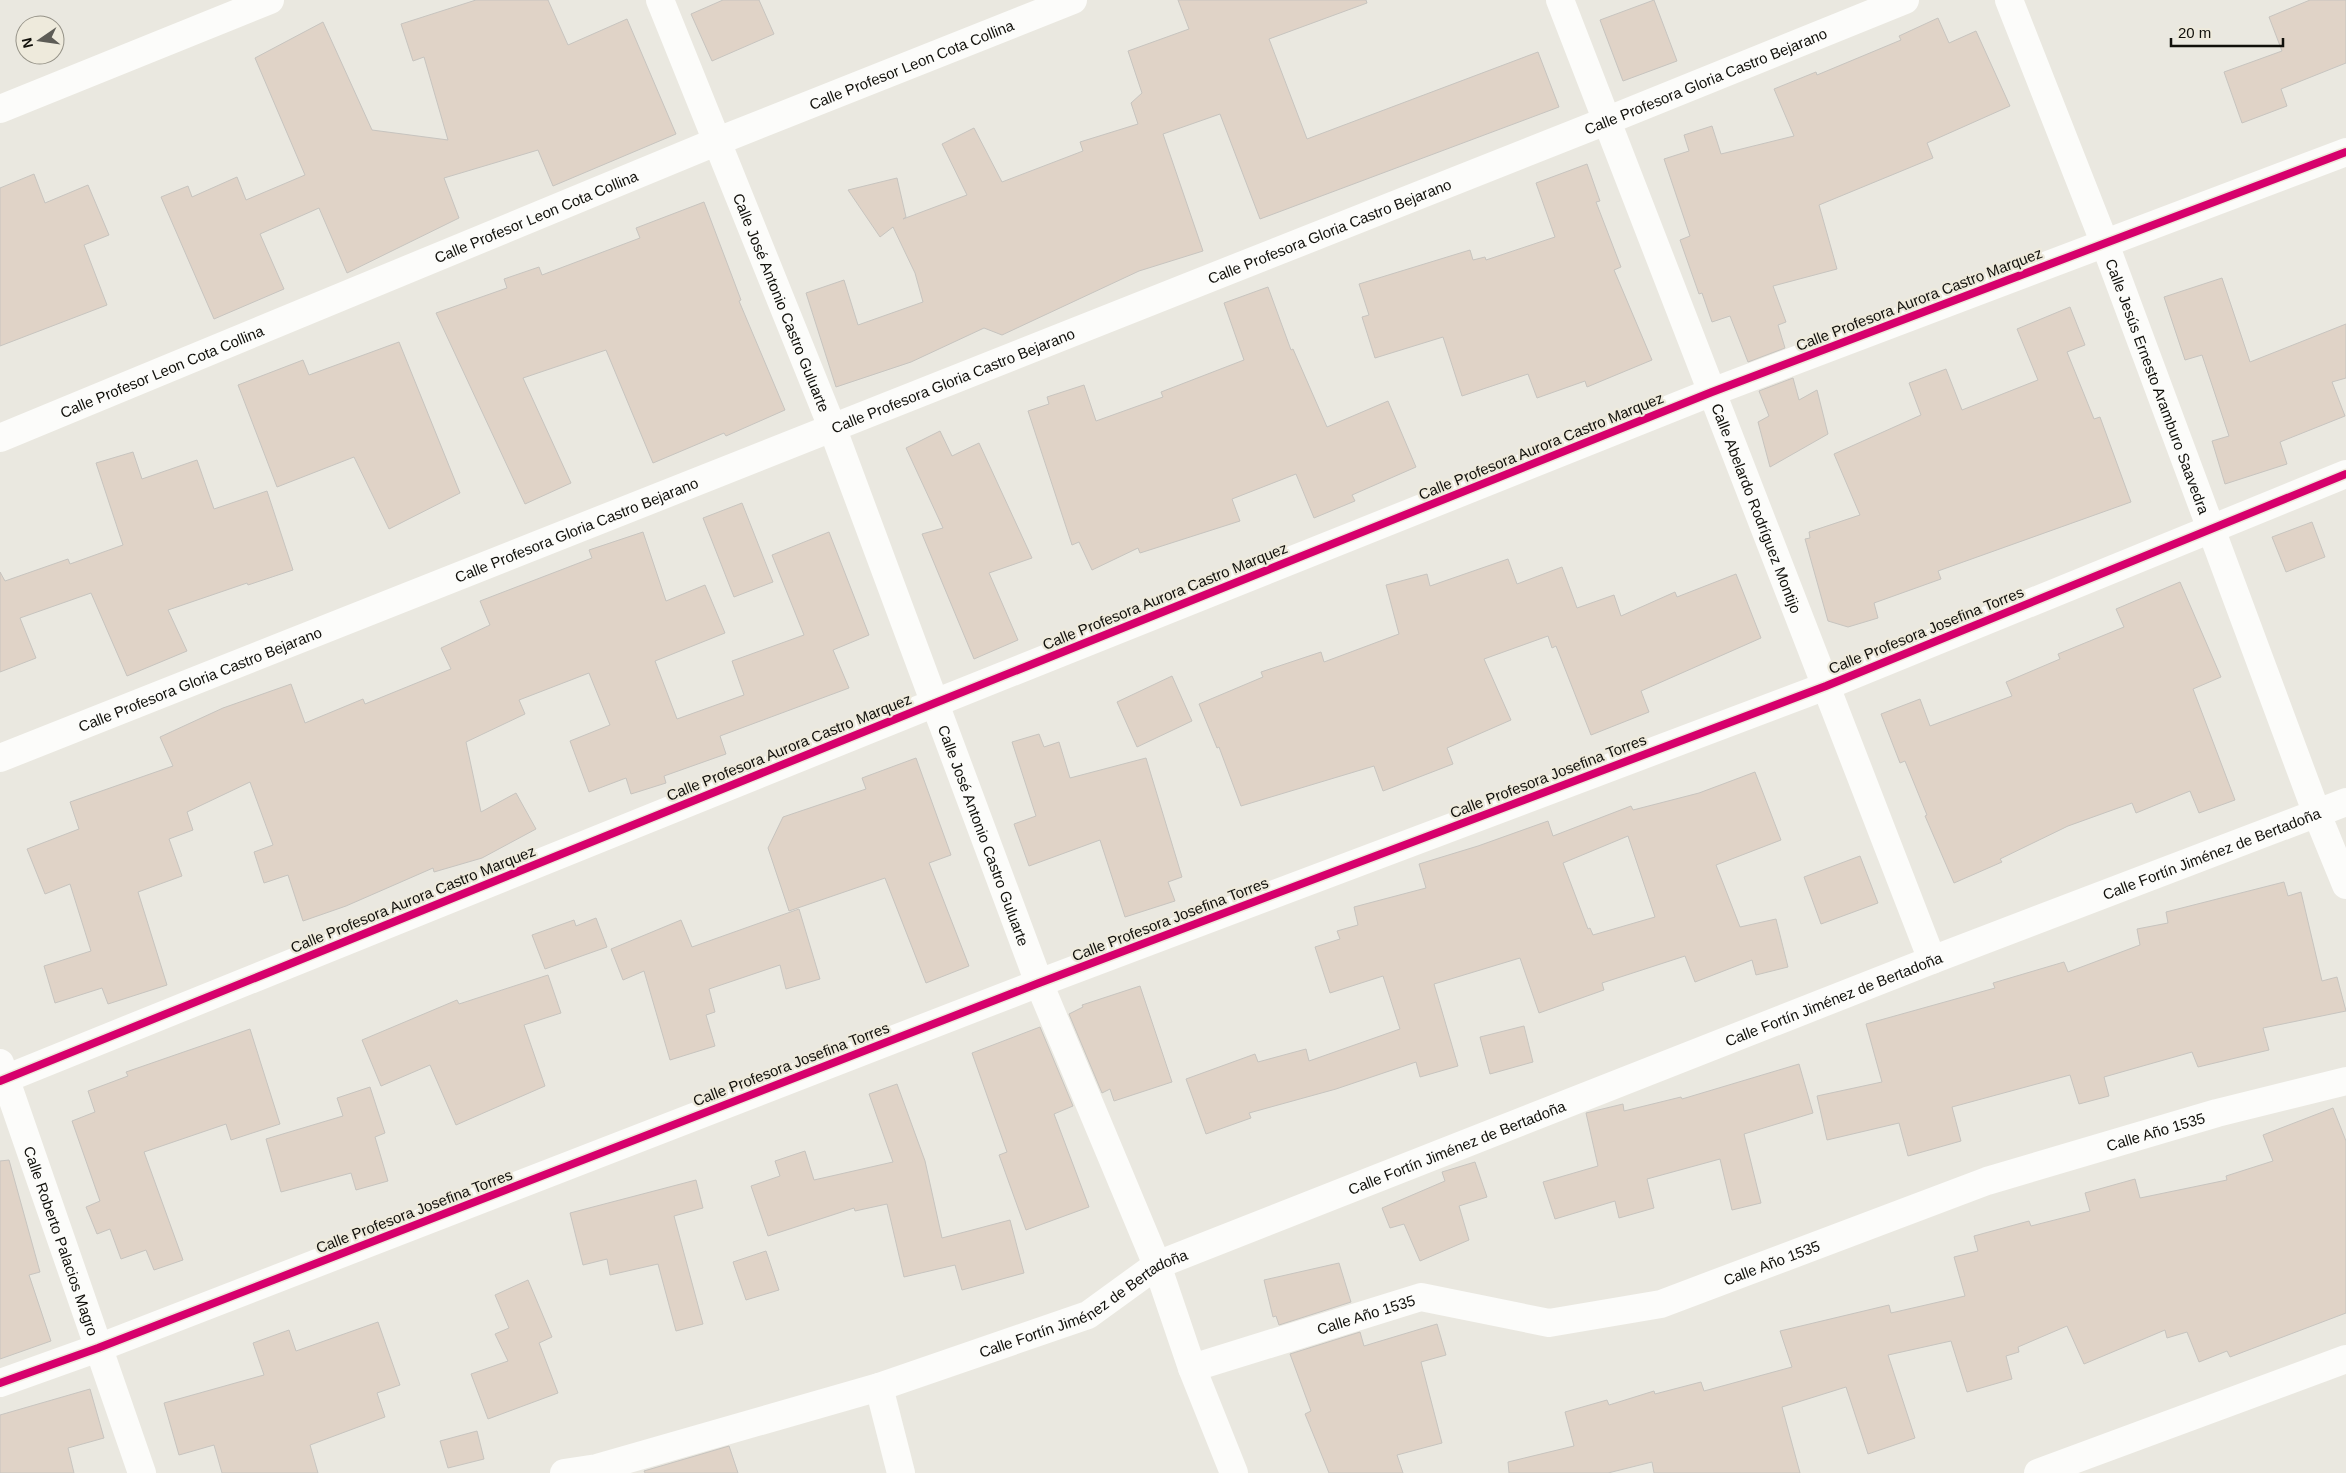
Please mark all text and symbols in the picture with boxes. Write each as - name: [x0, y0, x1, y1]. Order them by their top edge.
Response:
- north arrow: [15, 15, 65, 65]
- scale bar: [2171, 15, 2284, 47]
- street label: Calle Profesor Leon Cota Collina: [807, 16, 1017, 112]
- street label: Calle Profesora Gloria Castro Bejarano: [1582, 24, 1829, 137]
- text: 20 m: [2178, 24, 2211, 41]
- text: N: [18, 36, 36, 50]
- street label: Calle Profesor Leon Cota Collina: [432, 166, 641, 266]
- street label: Calle Profesora Gloria Castro Bejarano: [1205, 175, 1453, 287]
- street label: Calle José Antonio Castro Guluarte: [730, 190, 833, 414]
- street label: Calle Profesora Aurora Castro Marquez: [1793, 244, 2045, 354]
- street label: Calle Jesús Ernesto Aramburo Saavedra: [2103, 256, 2213, 517]
- street label: Calle Profesor Leon Cota Collina: [57, 321, 267, 421]
- street label: Calle Profesora Gloria Castro Bejarano: [829, 324, 1077, 436]
- street label: Calle Profesora Aurora Castro Marquez: [1416, 389, 1666, 503]
- street label: Calle Abelardo Rodríguez Montijo: [1709, 401, 1805, 616]
- street label: Calle Profesora Gloria Castro Bejarano: [452, 474, 700, 585]
- street label: Calle Profesora Aurora Castro Marquez: [1040, 539, 1290, 653]
- street label: Calle Profesora Josefina Torres: [1826, 583, 2026, 677]
- street label: Calle Profesora Gloria Castro Bejarano: [76, 623, 324, 735]
- street label: Calle Profesora Aurora Castro Marquez: [664, 690, 914, 804]
- street label: Calle José Antonio Castro Guluarte: [935, 722, 1033, 948]
- street label: Calle Profesora Josefina Torres: [1447, 731, 1649, 821]
- street label: Calle Fortín Jiménez de Bertadoña: [2100, 804, 2323, 903]
- street label: Calle Profesora Aurora Castro Marquez: [288, 842, 538, 956]
- street label: Calle Profesora Josefina Torres: [1069, 874, 1271, 964]
- street label: Calle Fortín Jiménez de Bertadoña: [1722, 948, 1945, 1049]
- street label: Calle Profesora Josefina Torres: [690, 1019, 892, 1109]
- street label: Calle Fortín Jiménez de Bertadoña: [1346, 1096, 1568, 1197]
- street label: Calle Año 1535: [2104, 1109, 2207, 1154]
- street label: Calle Roberto Palacios Magro: [21, 1144, 102, 1338]
- street label: Calle Profesora Josefina Torres: [313, 1166, 515, 1256]
- street label: Calle Año 1535: [1721, 1236, 1822, 1288]
- street label: Calle Fortín Jiménez de Bertadoña: [977, 1245, 1190, 1360]
- street label: Calle Año 1535: [1315, 1291, 1417, 1337]

